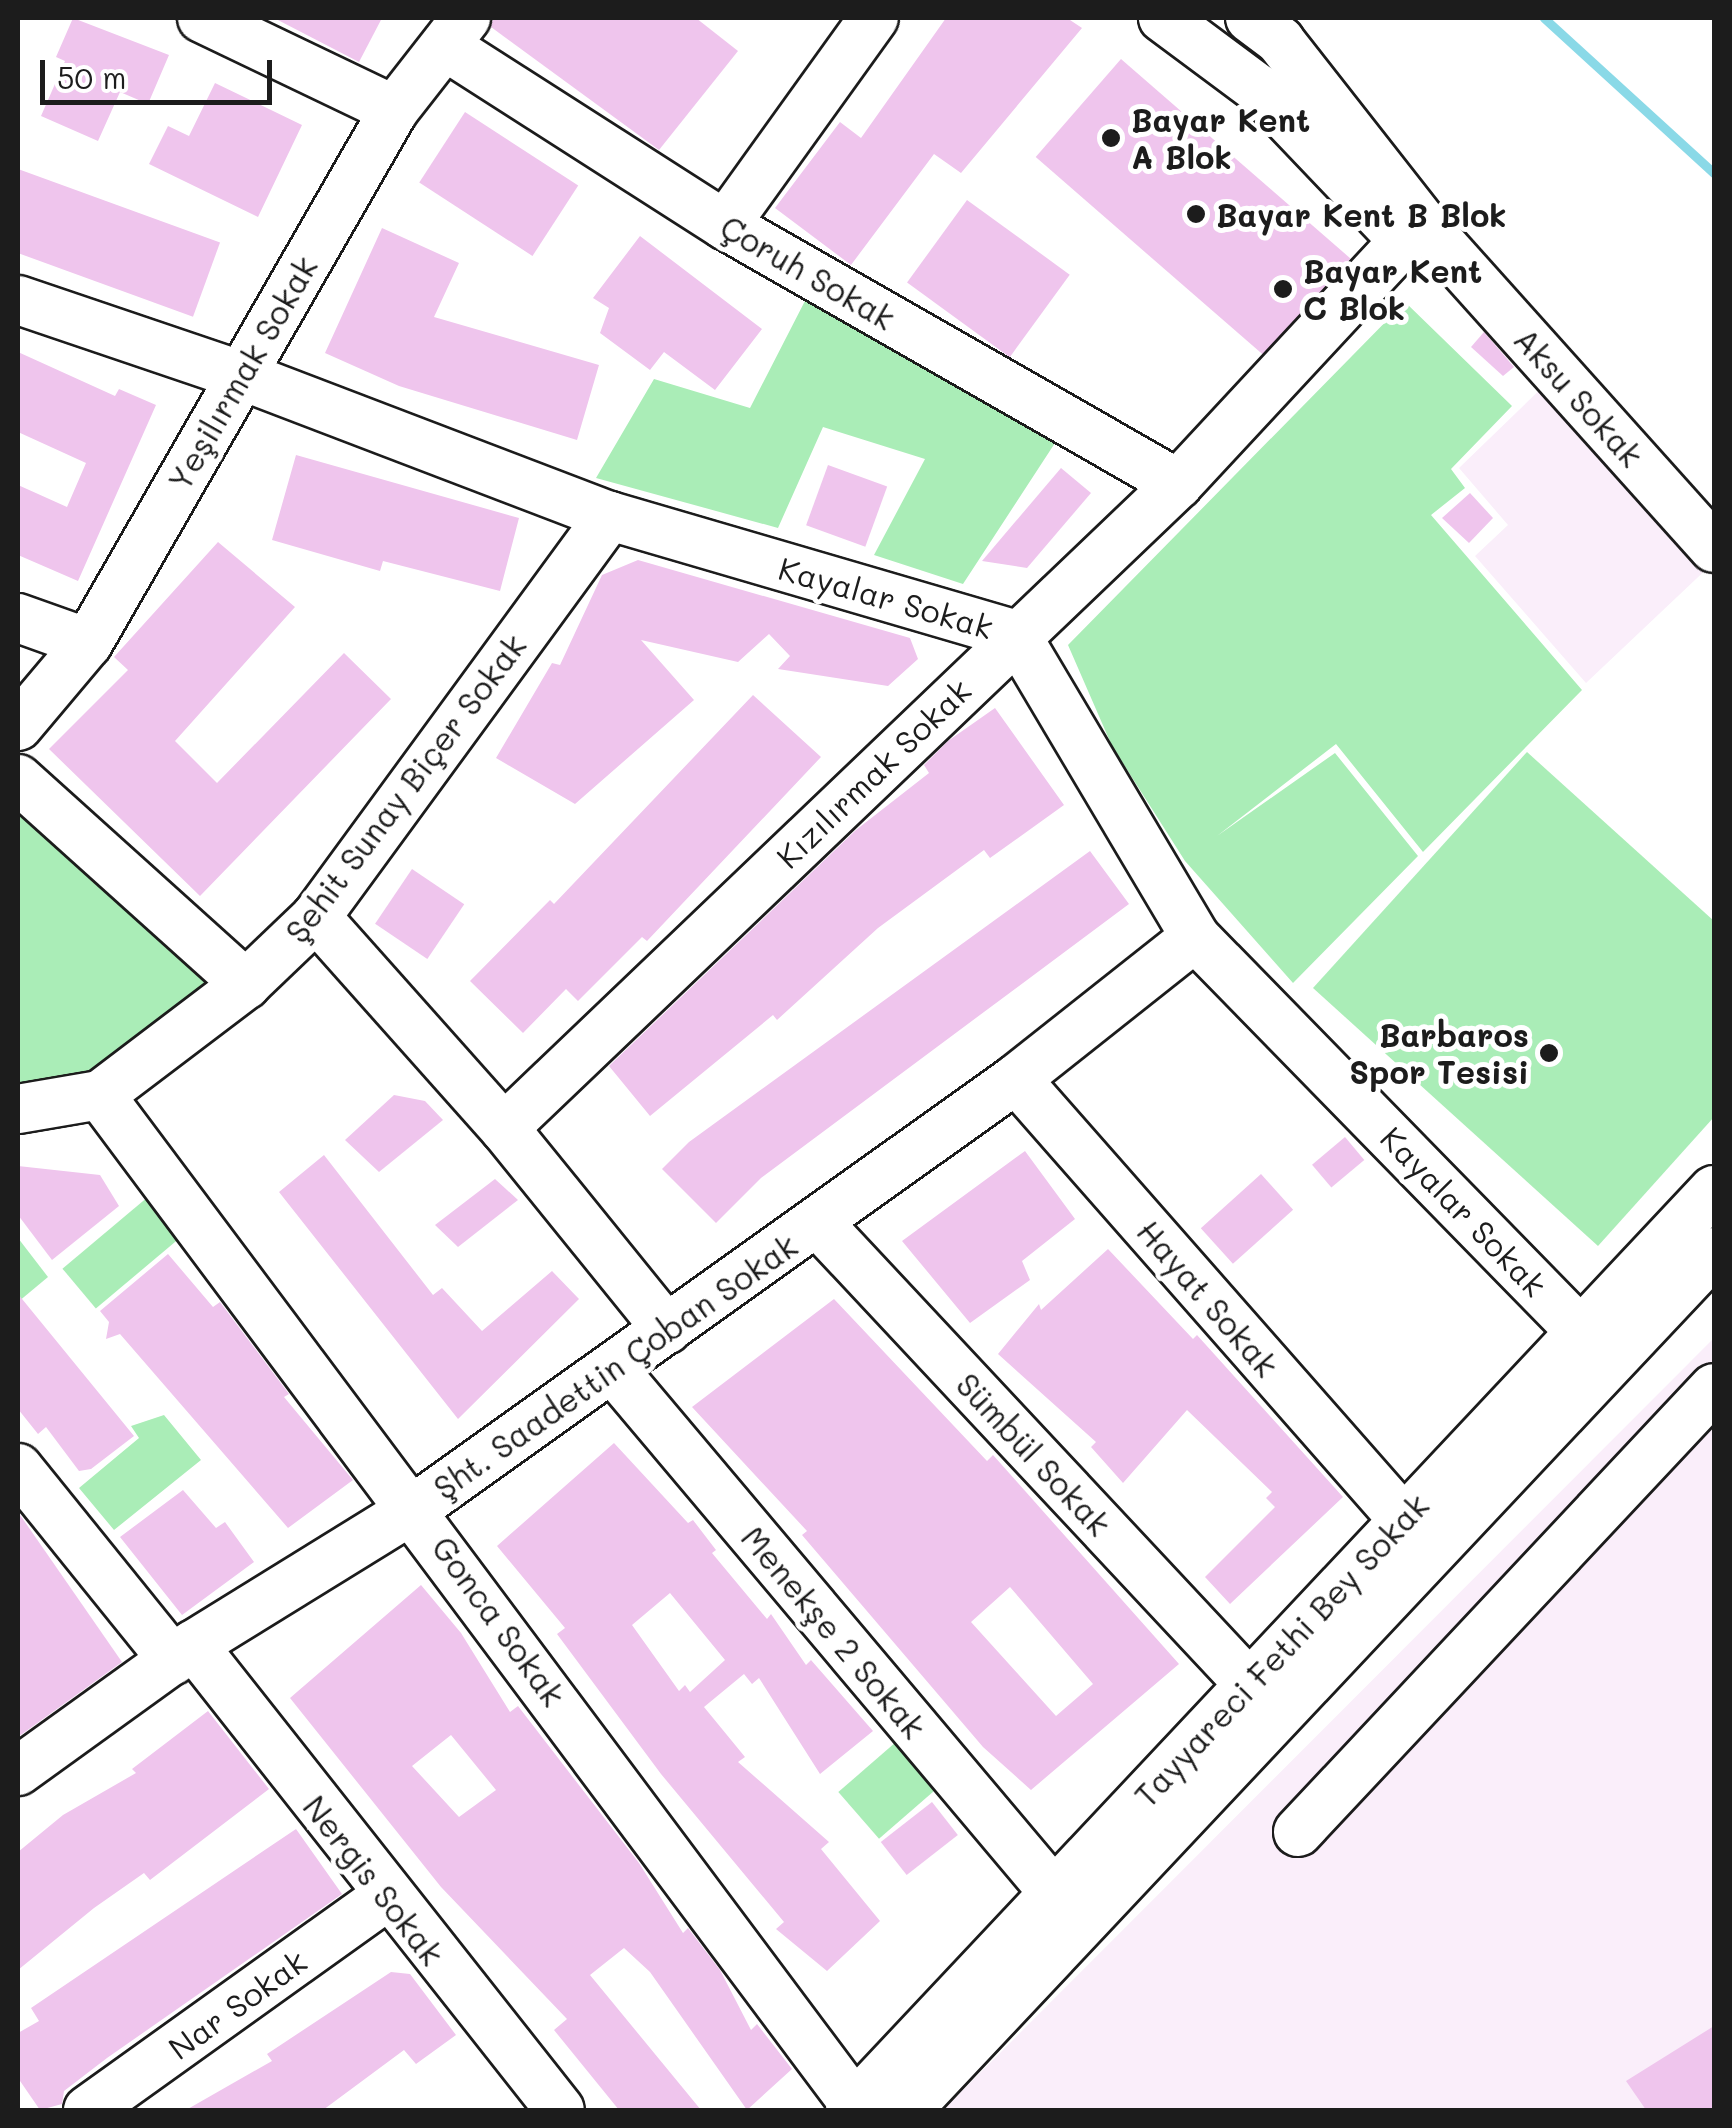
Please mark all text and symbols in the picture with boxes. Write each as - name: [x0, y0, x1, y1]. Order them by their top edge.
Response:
- scale bar: [45, 40, 278, 102]
- text: 50 m: [57, 57, 127, 97]
- place label: Bayar Kent A Blok: [1131, 101, 1310, 176]
- marker: Bayar Kent A Blok: [1100, 127, 1122, 149]
- place label: Bayar Kent B Blok: [1216, 195, 1507, 233]
- marker: Bayar Kent B Blok: [1185, 203, 1207, 225]
- street label: Çoruh Sokak: [714, 207, 902, 337]
- street label: Yeşilırmak Sokak: [159, 249, 325, 497]
- place label: Bayar Kent C Blok: [1303, 252, 1482, 327]
- marker: Bayar Kent C Blok: [1272, 278, 1294, 300]
- street label: Aksu Sokak: [1507, 320, 1651, 474]
- street label: Kayalar Sokak: [774, 548, 998, 646]
- street label: Şehit Sunay Biçer Sokak: [277, 626, 533, 950]
- street label: Kızılırmak Sokak: [768, 671, 978, 875]
- place label: Barbaros Spor Tesisi: [1349, 1016, 1529, 1091]
- marker: Barbaros Spor Tesisi: [1538, 1042, 1560, 1064]
- street label: Kayalar Sokak: [1373, 1118, 1555, 1304]
- street label: Hayat Sokak: [1130, 1212, 1286, 1384]
- street label: Şht. Saadettin Çoban Sokak: [426, 1226, 804, 1506]
- street label: Sümbül Sokak: [949, 1365, 1119, 1543]
- street label: Tayyareci Fethi Bey Sokak: [1126, 1486, 1436, 1814]
- street label: Menekşe 2 Sokak: [734, 1518, 934, 1746]
- street label: Gonca Sokak: [425, 1529, 573, 1713]
- street label: Nergis Sokak: [296, 1788, 452, 1972]
- street label: Nar Sokak: [161, 1941, 313, 2067]

